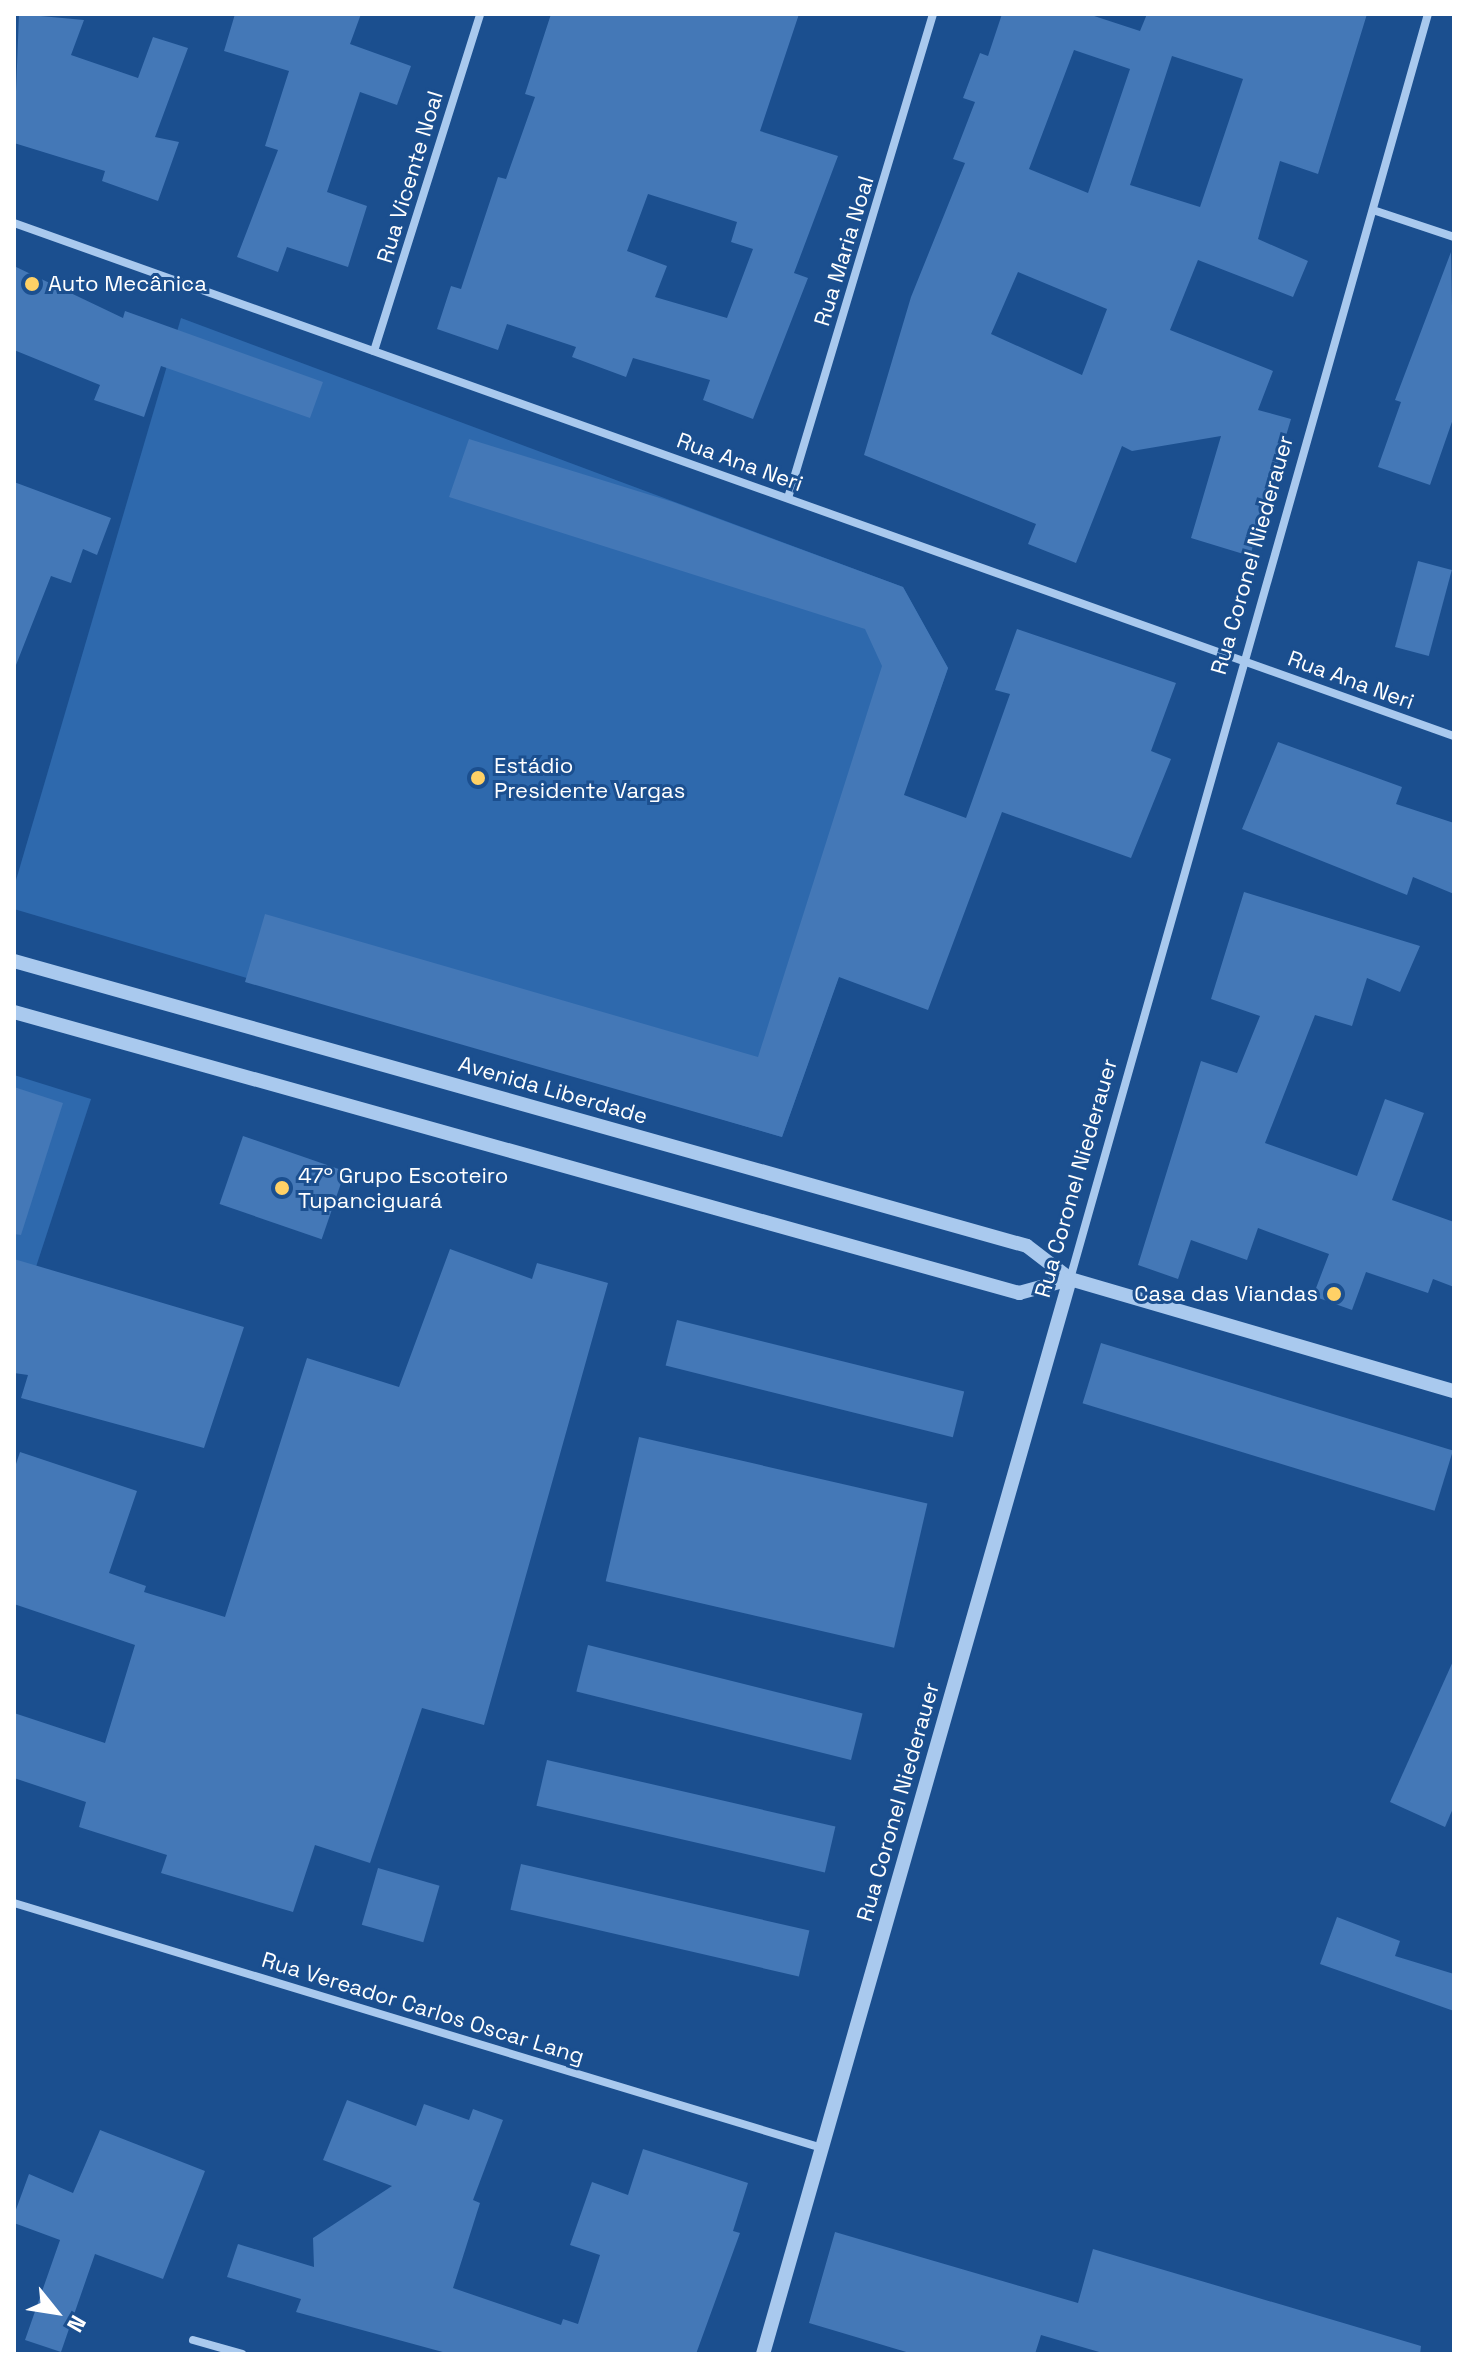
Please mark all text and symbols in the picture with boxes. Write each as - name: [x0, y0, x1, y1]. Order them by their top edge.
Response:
- street label: Rua Vicente Noal: [371, 88, 449, 266]
- street label: Rua Maria Noal: [809, 173, 879, 329]
- place label: Auto Mecânica: [48, 271, 207, 297]
- marker: Auto Mecânica: [23, 275, 41, 293]
- street label: Rua Ana Neri: [673, 427, 807, 497]
- street label: Rua Coronel Niederauer: [1205, 432, 1299, 678]
- street label: Rua Ana Neri: [1284, 645, 1418, 715]
- place label: Estádio Presidente Vargas: [494, 752, 686, 804]
- marker: Estádio Presidente Vargas: [469, 769, 487, 787]
- street label: Avenida Liberdade: [455, 1050, 651, 1130]
- street label: Rua Coronel Niederauer: [1029, 1055, 1123, 1301]
- place label: 47º Grupo Escoteiro Tupanciguará: [298, 1162, 508, 1214]
- marker: 47º Grupo Escoteiro Tupanciguará: [273, 1179, 291, 1197]
- place label: Casa das Viandas: [1134, 1281, 1318, 1307]
- marker: Casa das Viandas: [1325, 1285, 1343, 1303]
- street label: Rua Coronel Niederauer: [851, 1679, 945, 1925]
- street label: Rua Vereador Carlos Oscar Lang: [258, 1946, 588, 2070]
- north arrow: [16, 2272, 96, 2352]
- text: N: [61, 2311, 93, 2337]

